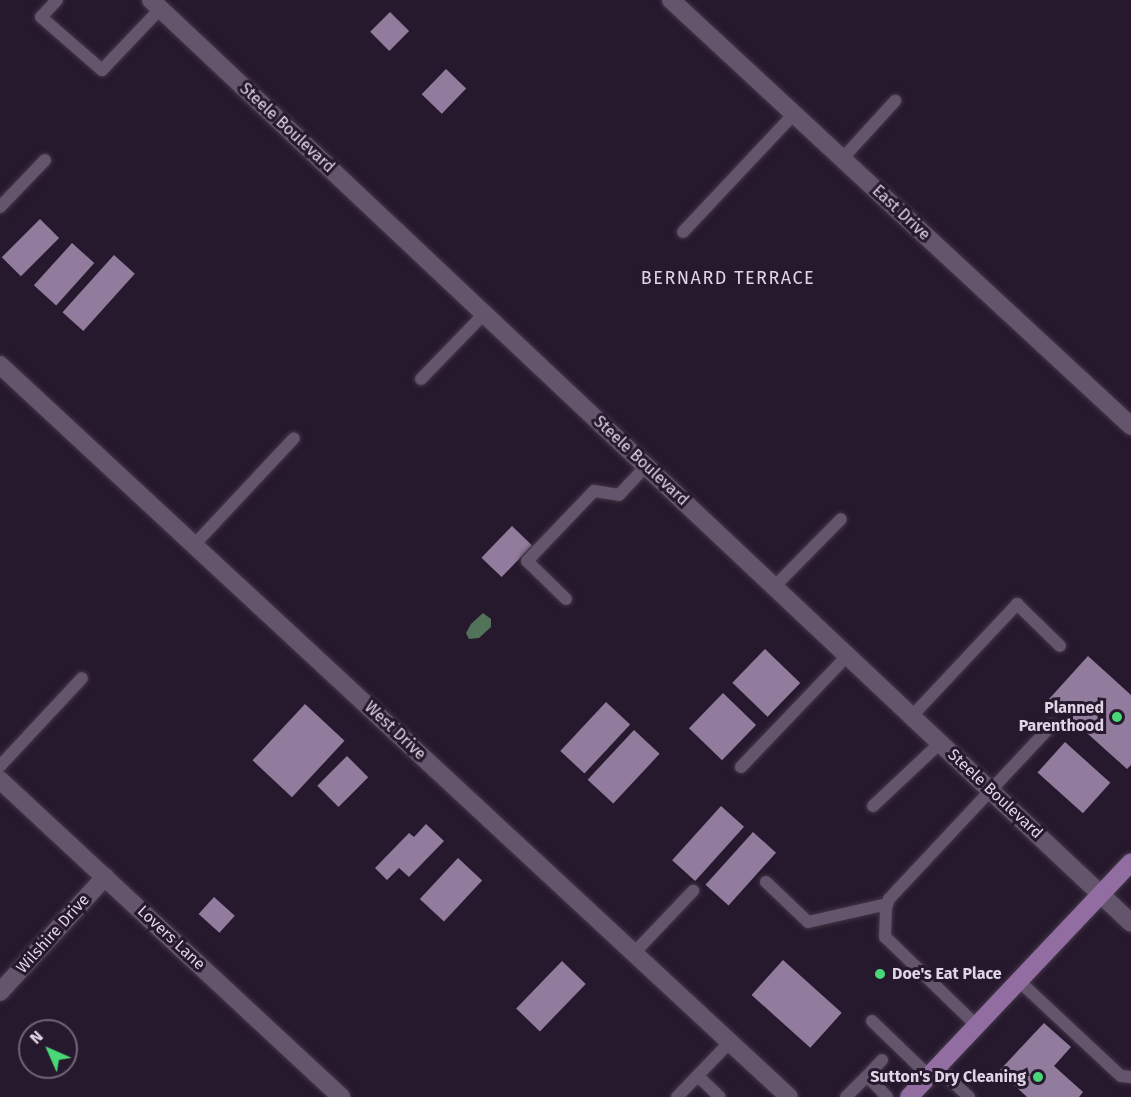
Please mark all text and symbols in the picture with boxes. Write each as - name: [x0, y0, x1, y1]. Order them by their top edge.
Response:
- street label: Steele Boulevard: [236, 79, 338, 177]
- street label: East Drive: [868, 181, 934, 245]
- district label: BERNARD TERRACE: [641, 267, 815, 289]
- street label: Steele Boulevard: [590, 412, 692, 510]
- street label: West Drive: [360, 698, 430, 764]
- place label: Planned Parenthood: [1019, 698, 1104, 736]
- marker: Planned Parenthood: [1108, 708, 1126, 726]
- street label: Steele Boulevard: [944, 745, 1046, 843]
- street label: Wilshire Drive: [12, 890, 94, 978]
- street label: Lovers Lane: [133, 902, 209, 974]
- place label: Doe's Eat Place: [892, 964, 1002, 984]
- marker: Doe's Eat Place: [873, 967, 887, 981]
- north arrow: [18, 1019, 78, 1079]
- text: N: [26, 1027, 47, 1048]
- place label: Sutton's Dry Cleaning: [870, 1067, 1026, 1087]
- marker: Sutton's Dry Cleaning: [1031, 1070, 1045, 1084]

